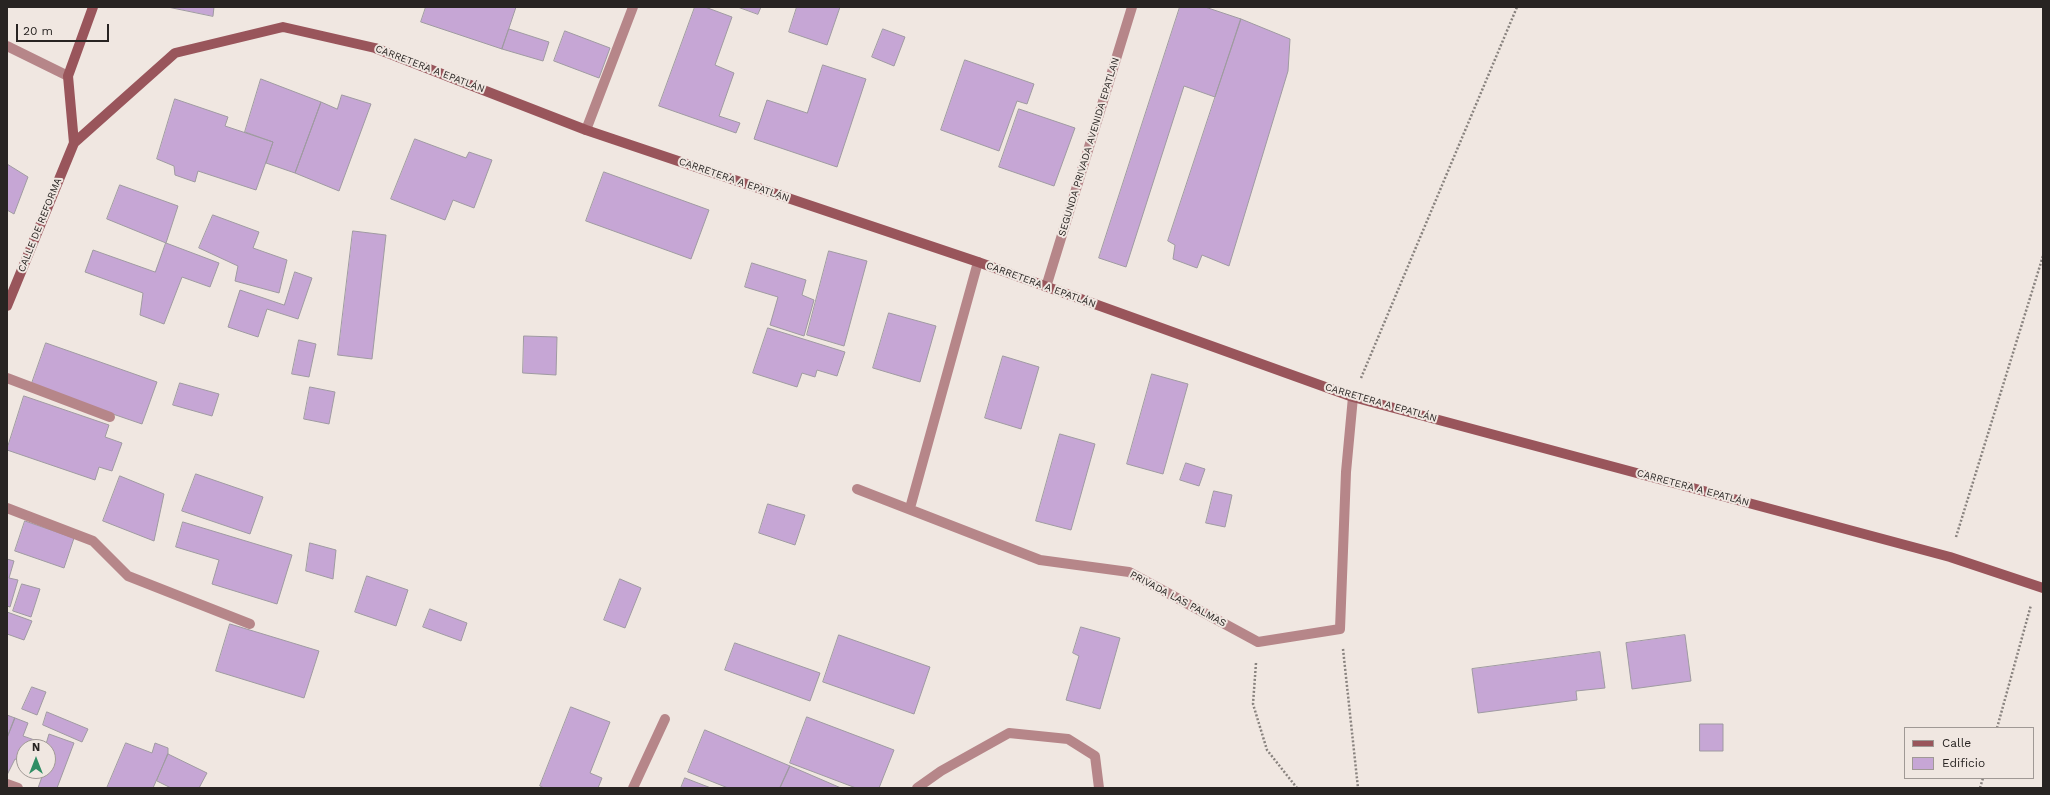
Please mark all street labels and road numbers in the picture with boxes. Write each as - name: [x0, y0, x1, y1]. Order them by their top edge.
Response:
- street label: CARRETERA A EPATLÁN: [374, 43, 486, 95]
- street label: SEGUNDA PRIVADA AVENIDA EPATLAN: [1056, 56, 1122, 238]
- street label: CARRETERA A EPATLÁN: [677, 155, 791, 205]
- street label: CALLE DE REFORMA: [16, 176, 64, 274]
- street label: CARRETERA A EPATLÁN: [984, 260, 1098, 310]
- street label: CARRETERA A EPATLÁN: [1324, 381, 1438, 425]
- street label: CARRETERA A EPATLÁN: [1635, 467, 1751, 509]
- street label: PRIVADA LAS PALMAS: [1128, 569, 1228, 629]

